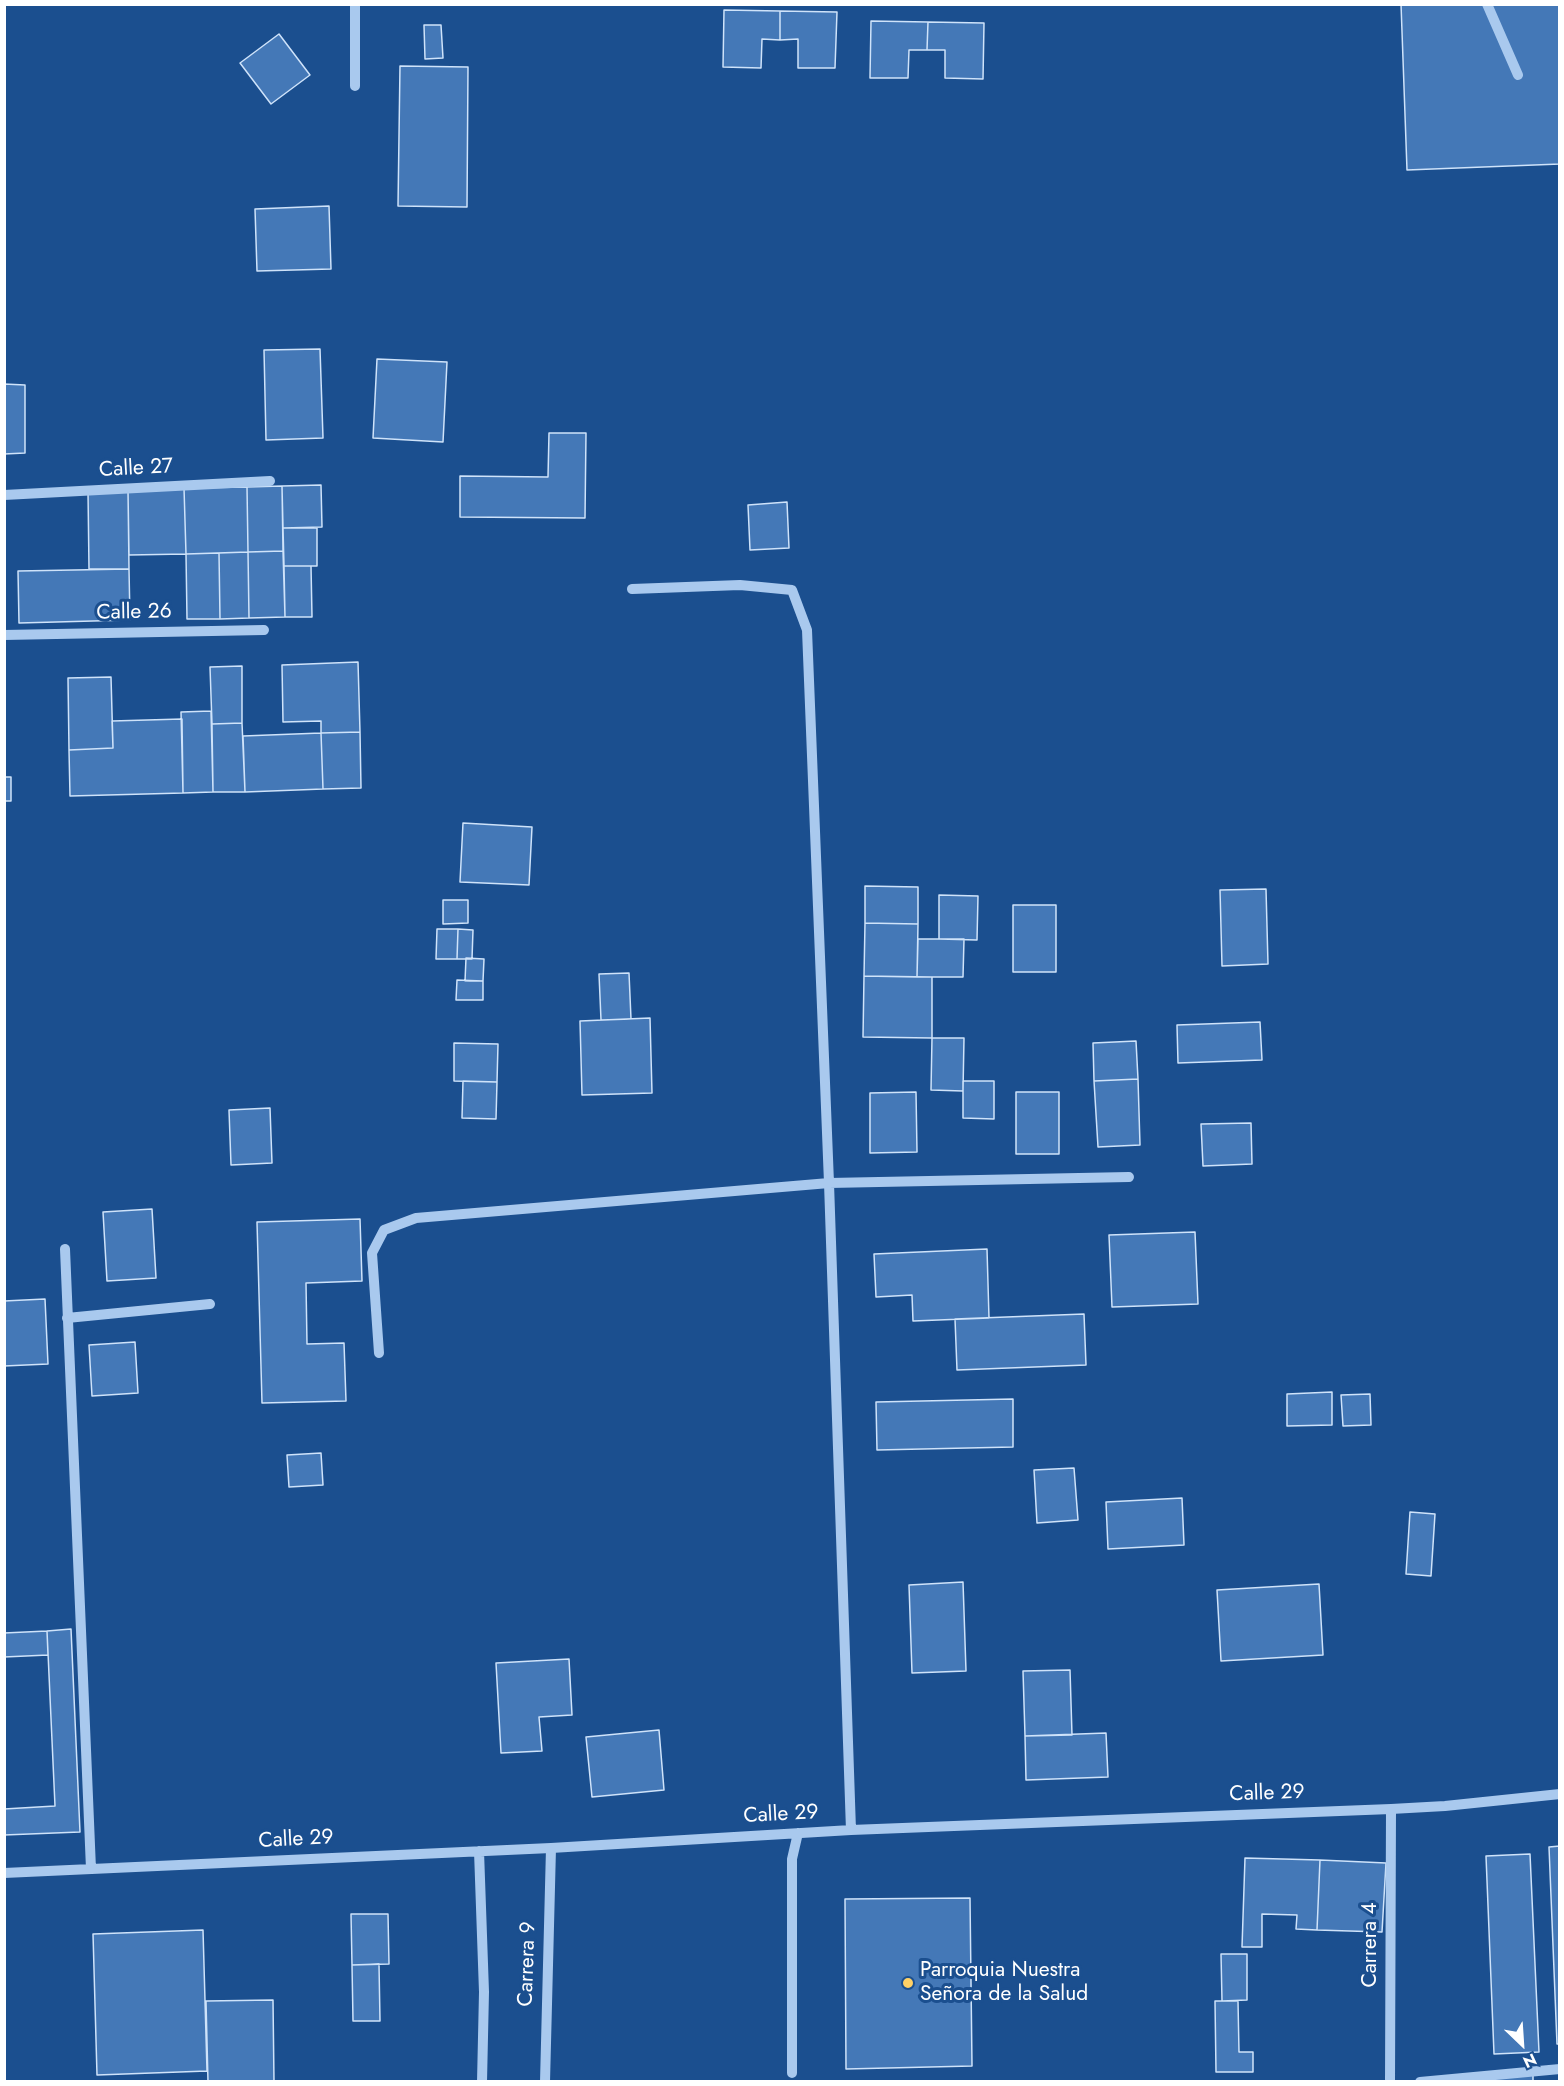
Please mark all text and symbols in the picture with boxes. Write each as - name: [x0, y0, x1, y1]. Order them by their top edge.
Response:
- street label: Calle 27: [98, 454, 174, 484]
- street label: Calle 26: [96, 600, 172, 626]
- street label: Calle 29: [1229, 1780, 1305, 1808]
- street label: Calle 29: [743, 1800, 819, 1830]
- street label: Calle 29: [258, 1825, 334, 1855]
- street label: Carrera 4: [1358, 1902, 1384, 1988]
- street label: Carrera 9: [514, 1921, 542, 2007]
- place label: Parroquia Nuestra Señora de la Salud: [920, 1958, 1088, 2008]
- marker: Parroquia Nuestra Señora de la Salud: [901, 1976, 915, 1990]
- north arrow: [1492, 2014, 1552, 2074]
- text: N: [1519, 2048, 1540, 2074]

